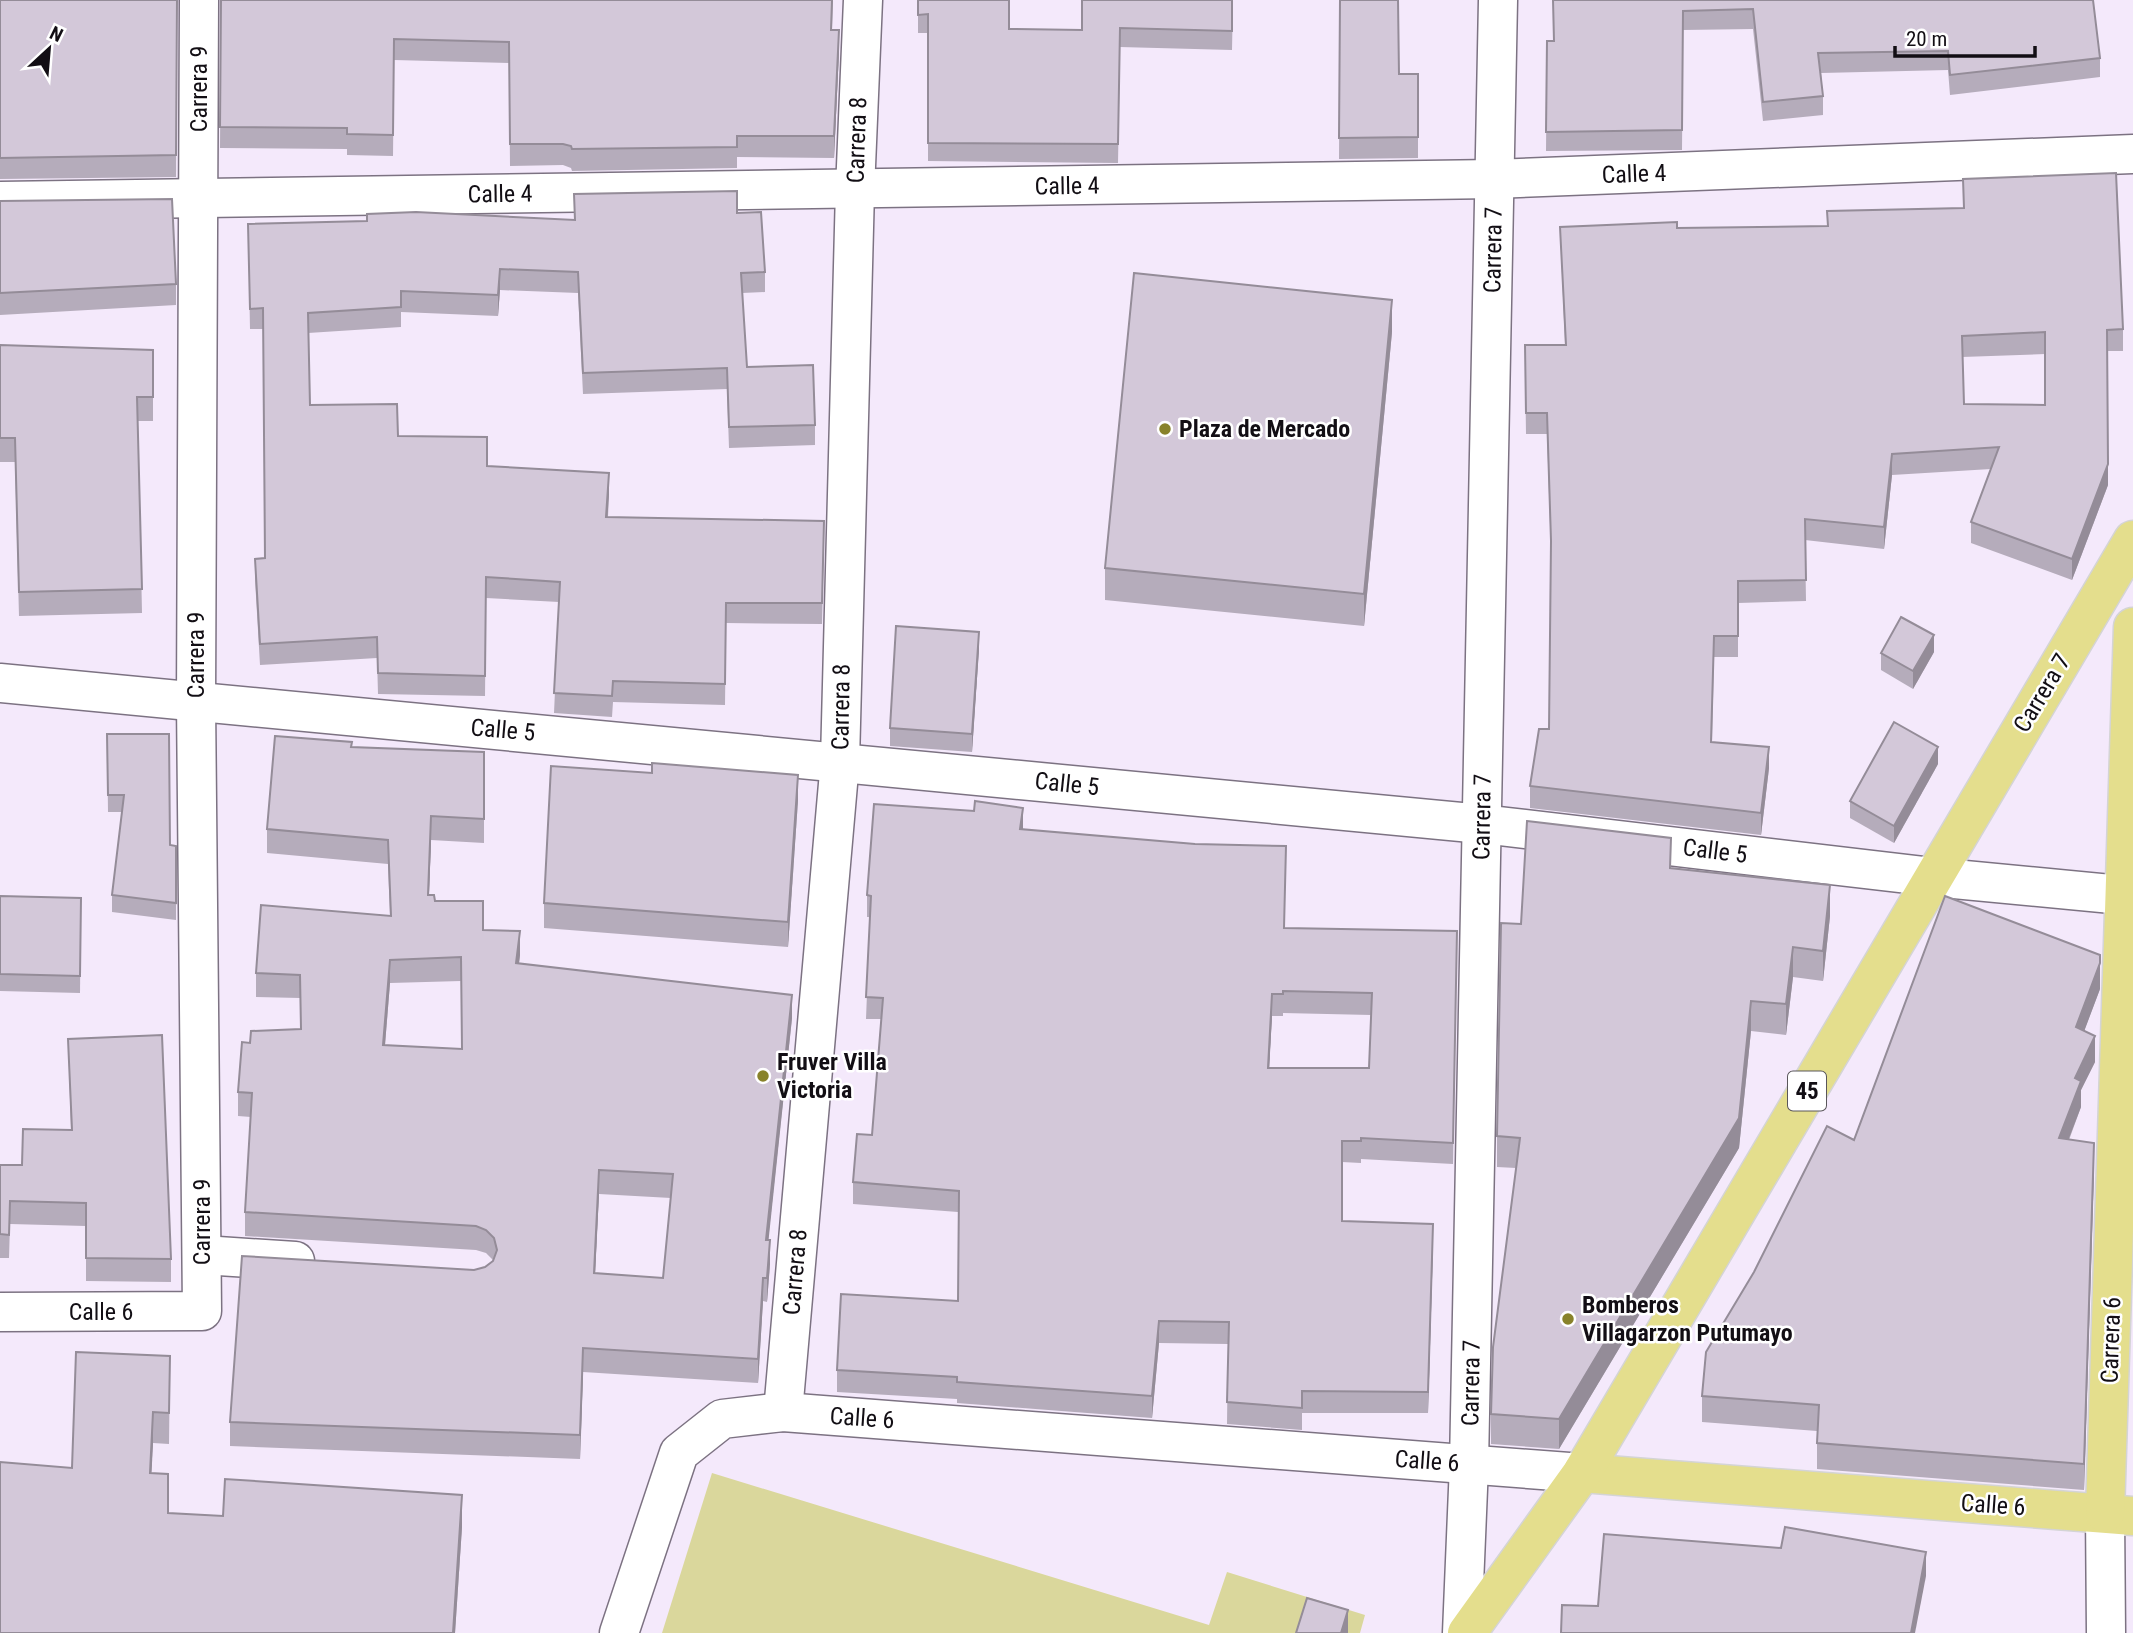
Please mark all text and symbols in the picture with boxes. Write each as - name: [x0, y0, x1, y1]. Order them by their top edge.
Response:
- north arrow: [14, 14, 84, 84]
- scale bar: [1895, 14, 2035, 58]
- text: N: [46, 21, 67, 47]
- text: 20 m: [1906, 27, 1947, 51]
- street label: Carrera 9: [185, 46, 213, 132]
- street label: Carrera 8: [841, 96, 873, 184]
- street label: Calle 4: [1601, 159, 1667, 189]
- street label: Calle 4: [1034, 171, 1100, 201]
- street label: Calle 4: [467, 179, 533, 209]
- street label: Carrera 7: [1478, 207, 1508, 293]
- place label: Plaza de Mercado: [1179, 415, 1350, 443]
- marker: Plaza de Mercado: [1157, 421, 1173, 437]
- street label: Carrera 9: [182, 612, 210, 698]
- street label: Carrera 7: [2008, 649, 2076, 737]
- street label: Carrera 8: [826, 664, 856, 750]
- street label: Calle 5: [470, 713, 536, 747]
- street label: Calle 5: [1033, 767, 1101, 801]
- street label: Carrera 7: [1467, 774, 1497, 860]
- street label: Calle 5: [1681, 833, 1749, 869]
- place label: Fruver Villa Victoria: [777, 1048, 887, 1104]
- marker: Fruver Villa Victoria: [755, 1068, 771, 1084]
- road number: 45: [1788, 1072, 1826, 1110]
- street label: Carrera 9: [188, 1179, 216, 1265]
- street label: Carrera 8: [777, 1228, 813, 1316]
- place label: Bomberos Villagarzon Putumayo: [1582, 1291, 1793, 1347]
- street label: Carrera 6: [2095, 1296, 2127, 1384]
- street label: Calle 6: [69, 1298, 133, 1326]
- marker: Bomberos Villagarzon Putumayo: [1560, 1311, 1576, 1327]
- street label: Carrera 7: [1456, 1340, 1486, 1426]
- street label: Calle 6: [829, 1402, 895, 1434]
- street label: Calle 6: [1394, 1445, 1460, 1477]
- street label: Calle 6: [1960, 1489, 2026, 1521]

